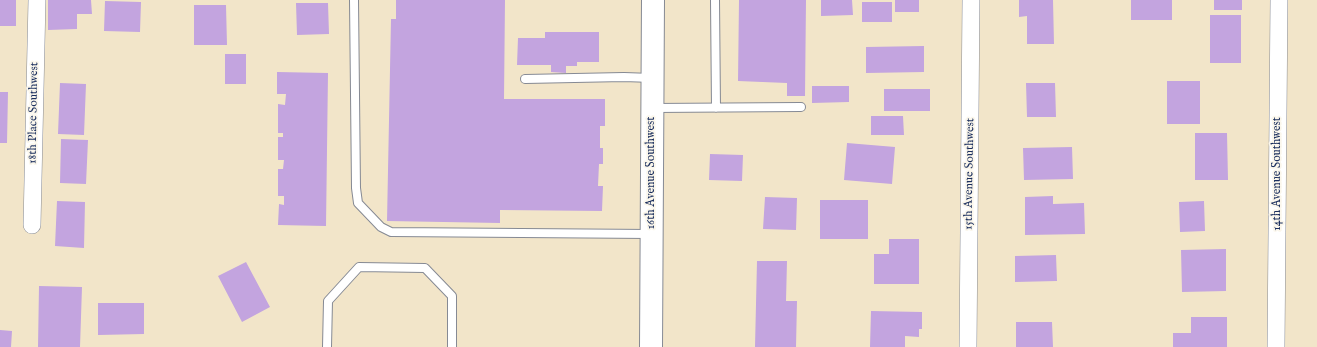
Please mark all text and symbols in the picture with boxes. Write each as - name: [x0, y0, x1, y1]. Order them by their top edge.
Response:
- street label: 18th Place Southwest: [26, 62, 42, 164]
- street label: 16th Avenue Southwest: [645, 117, 659, 229]
- street label: 14th Avenue Southwest: [1271, 117, 1285, 231]
- street label: 15th Avenue Southwest: [962, 118, 978, 230]

